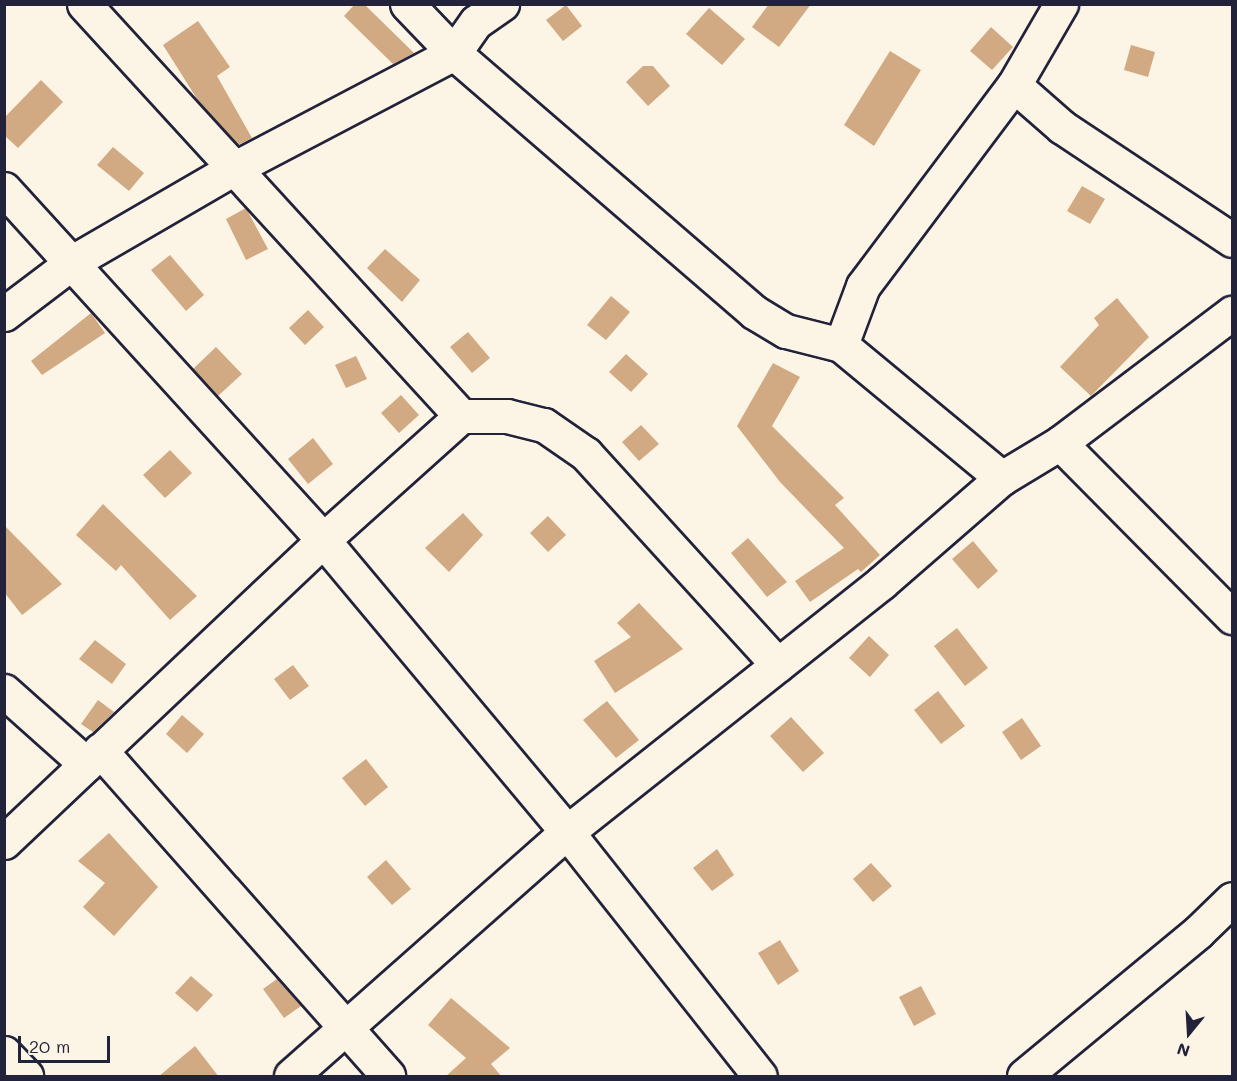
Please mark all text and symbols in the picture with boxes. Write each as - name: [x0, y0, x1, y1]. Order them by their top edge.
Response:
- north arrow: [1159, 1003, 1219, 1063]
- scale bar: [21, 1024, 112, 1062]
- text: 20 m: [29, 1034, 70, 1058]
- text: N: [1174, 1039, 1192, 1062]

